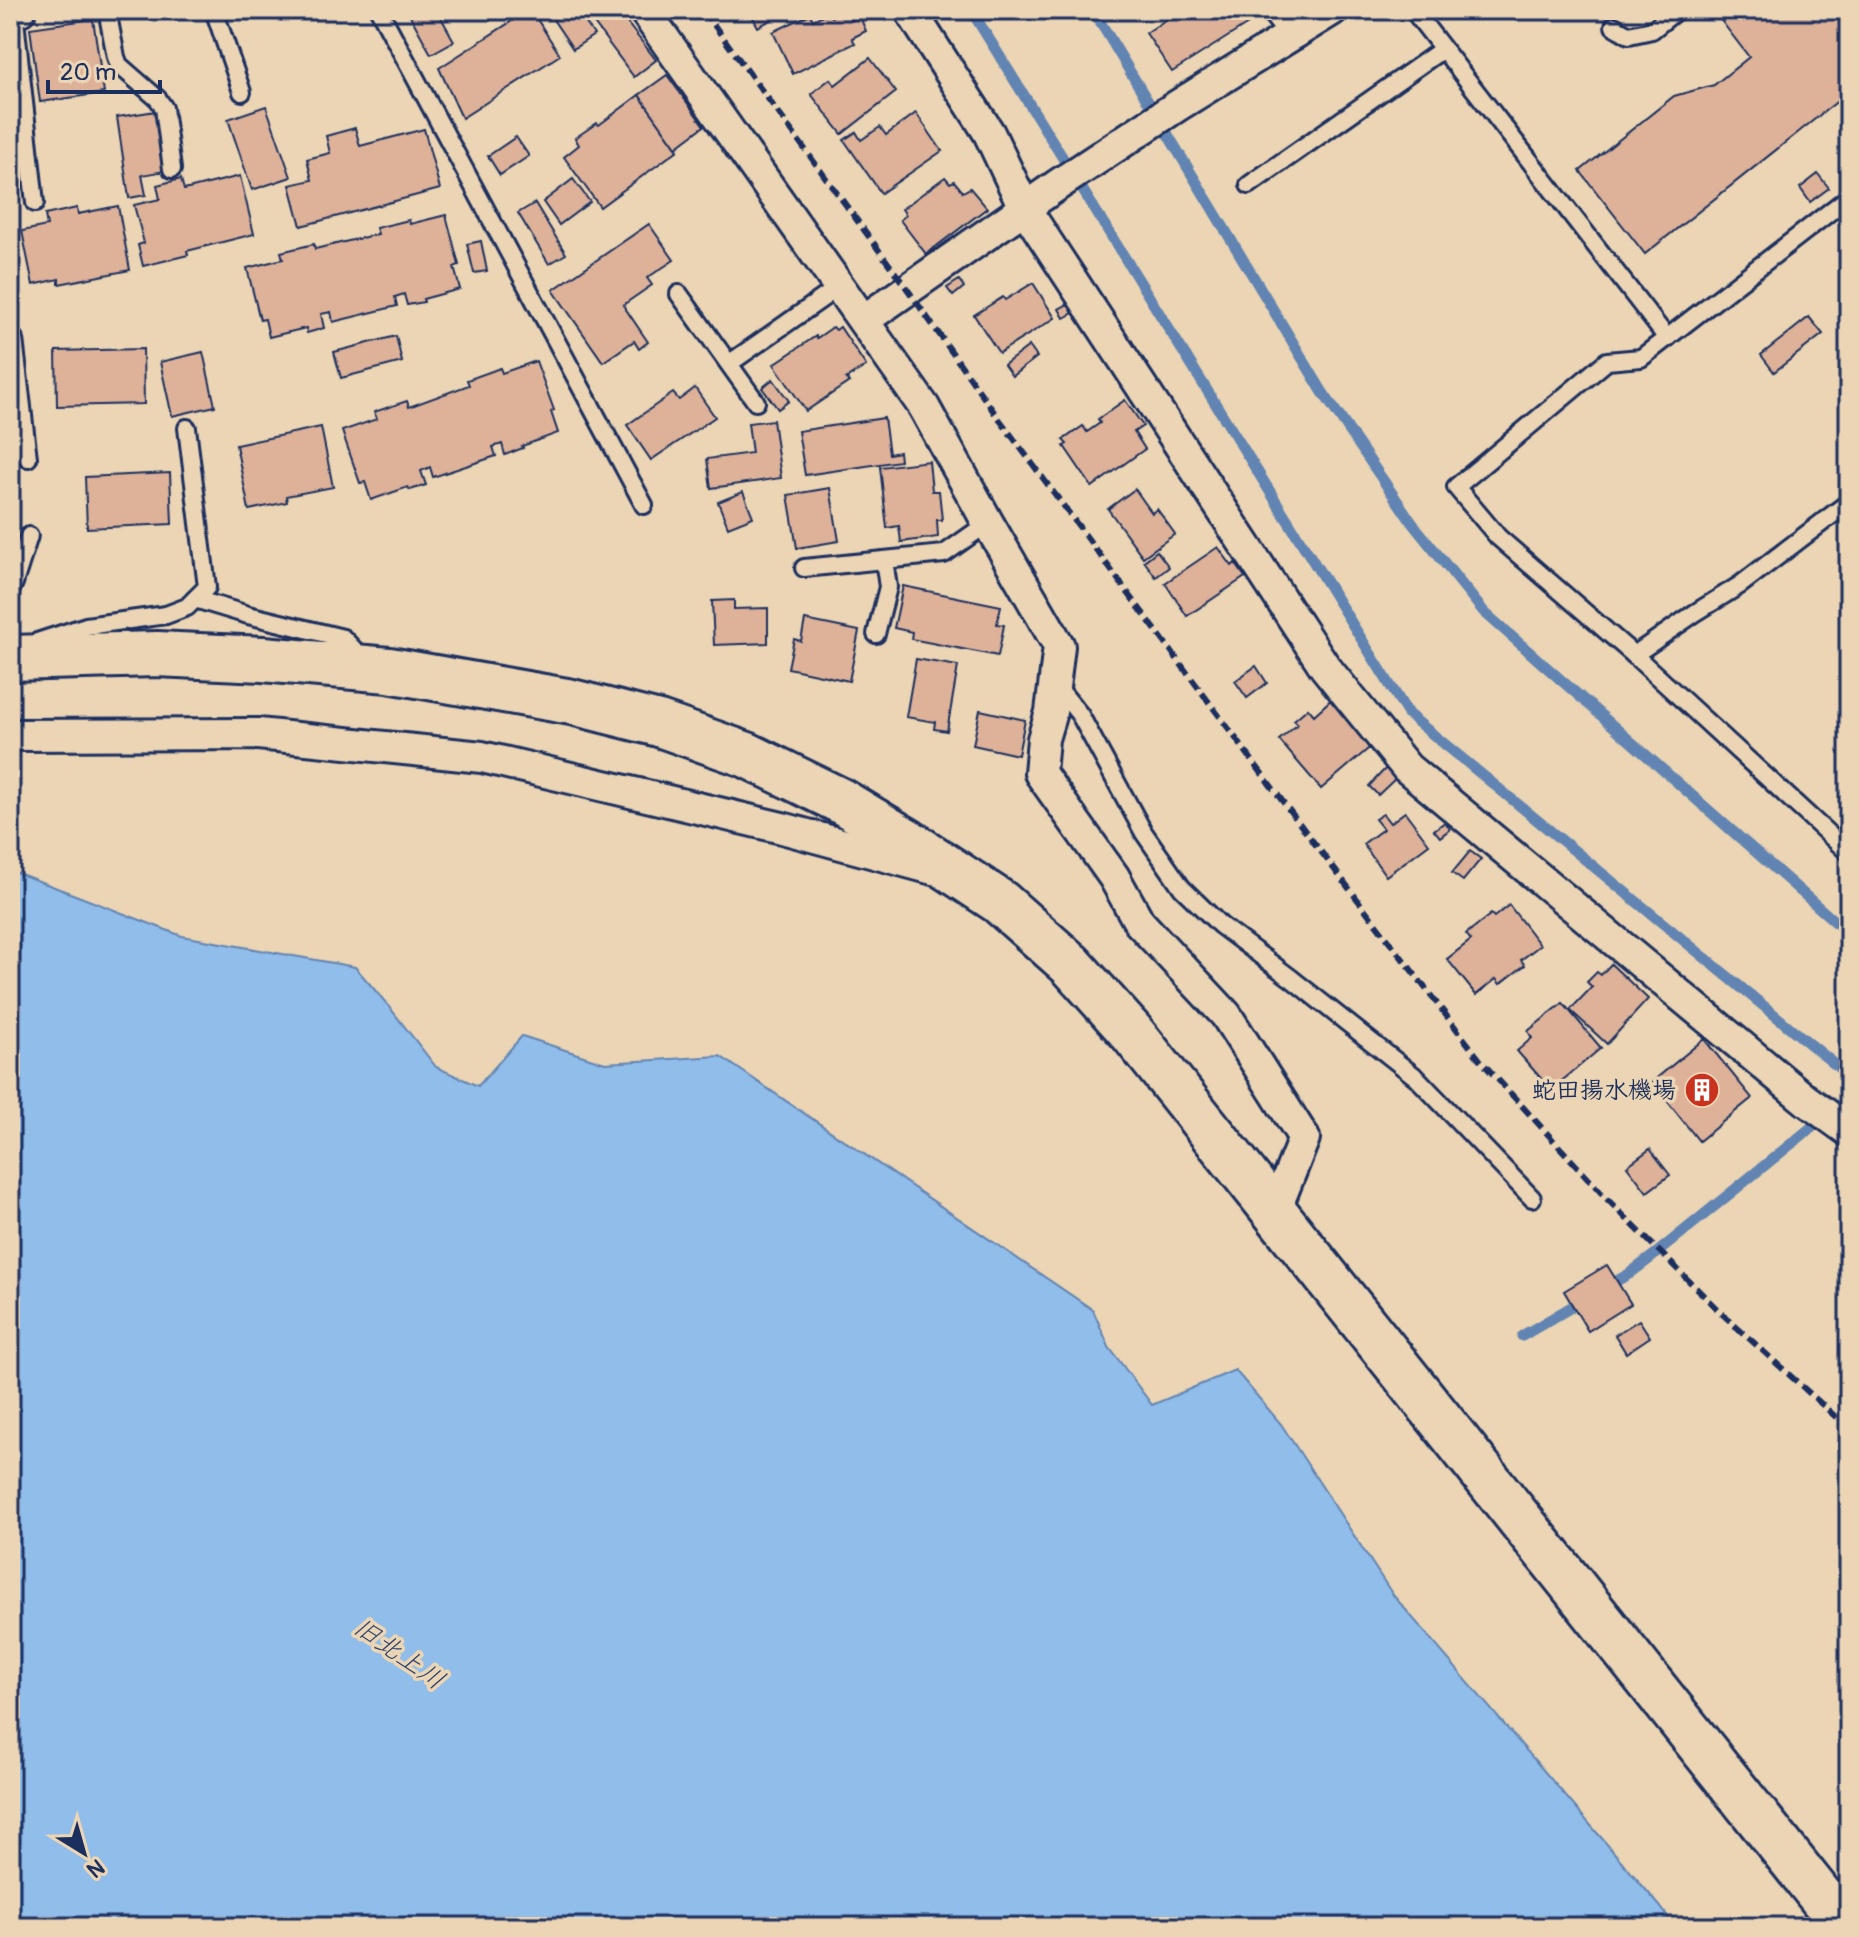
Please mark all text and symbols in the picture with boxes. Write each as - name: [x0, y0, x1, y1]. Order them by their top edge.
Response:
- scale bar: [48, 44, 160, 94]
- text: 20 m: [60, 58, 116, 87]
- building icon: 蛇田揚水機場: [1683, 1071, 1721, 1109]
- place label: 蛇田揚水機場: [1532, 1076, 1676, 1105]
- water label: 旧北上川: [347, 1611, 451, 1697]
- north arrow: [44, 1813, 124, 1893]
- text: N: [81, 1853, 110, 1884]

